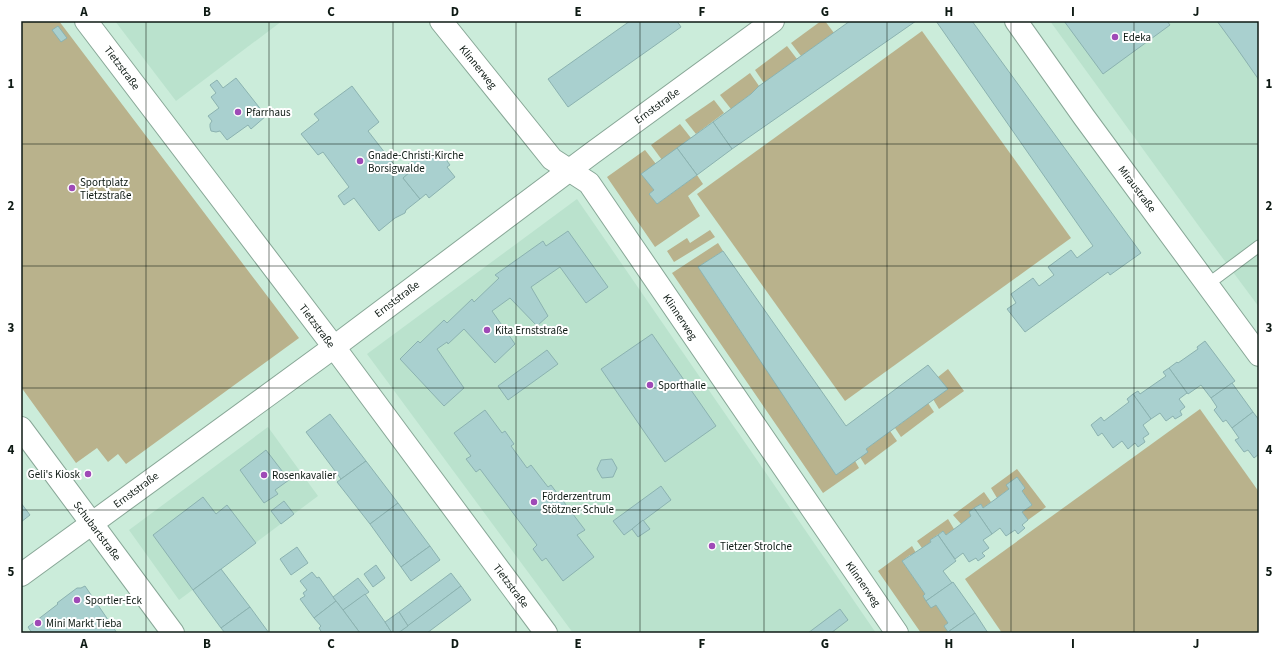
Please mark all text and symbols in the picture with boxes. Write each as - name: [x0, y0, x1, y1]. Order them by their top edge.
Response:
- text: A: [79, 3, 88, 21]
- text: B: [203, 3, 211, 21]
- text: C: [327, 3, 335, 21]
- text: D: [451, 3, 459, 21]
- text: E: [574, 3, 582, 21]
- text: F: [699, 3, 706, 21]
- text: G: [821, 3, 829, 21]
- text: H: [945, 3, 953, 21]
- text: I: [1071, 3, 1075, 21]
- text: J: [1193, 3, 1199, 21]
- place label: Edeka: [1123, 30, 1151, 45]
- marker: Edeka: [1110, 32, 1120, 42]
- street label: Klinnerweg: [456, 42, 501, 92]
- street label: Tietzstraße: [101, 43, 144, 93]
- text: 1: [8, 75, 15, 93]
- text: 1: [1266, 75, 1273, 93]
- street label: Ernststraße: [631, 84, 683, 128]
- place label: Pfarrhaus: [246, 105, 291, 120]
- marker: Pfarrhaus: [233, 107, 243, 117]
- place label: Gnade-Christi-Kirche Borsigwalde: [368, 148, 464, 176]
- marker: Gnade-Christi-Kirche Borsigwalde: [355, 156, 365, 166]
- street label: Miraustraße: [1115, 163, 1160, 216]
- place label: Sportplatz Tietzstraße: [80, 175, 132, 203]
- marker: Sportplatz Tietzstraße: [67, 183, 77, 193]
- text: 2: [8, 197, 15, 215]
- text: 2: [1266, 197, 1273, 215]
- street label: Ernststraße: [371, 277, 423, 321]
- street label: Klinnerweg: [659, 291, 701, 343]
- street label: Tietzstraße: [296, 301, 339, 351]
- text: 3: [8, 319, 15, 337]
- text: 3: [1266, 319, 1273, 337]
- place label: Kita Ernststraße: [495, 323, 568, 338]
- marker: Kita Ernststraße: [482, 325, 492, 335]
- place label: Sporthalle: [658, 378, 707, 393]
- marker: Sporthalle: [645, 380, 655, 390]
- text: 4: [8, 441, 15, 459]
- text: 4: [1266, 441, 1273, 459]
- place label: Geli's Kiosk: [28, 467, 81, 482]
- street label: Ernststraße: [110, 468, 162, 512]
- place label: Rosenkavalier: [272, 468, 336, 483]
- marker: Geli's Kiosk: [83, 469, 93, 479]
- marker: Rosenkavalier: [259, 470, 269, 480]
- place label: Förderzentrum Stötzner Schule: [542, 489, 614, 517]
- marker: Förderzentrum Stötzner Schule: [529, 497, 539, 507]
- street label: Schubartstraße: [70, 498, 125, 564]
- place label: Tietzer Strolche: [720, 539, 793, 554]
- marker: Tietzer Strolche: [707, 541, 717, 551]
- street label: Klinnerweg: [842, 558, 884, 610]
- street label: Tietzstraße: [490, 561, 533, 611]
- text: 5: [8, 563, 15, 581]
- text: 5: [1266, 563, 1273, 581]
- place label: Sportler-Eck: [85, 593, 142, 608]
- marker: Sportler-Eck: [72, 595, 82, 605]
- place label: Mini Markt Tieba: [46, 616, 122, 631]
- marker: Mini Markt Tieba: [33, 618, 43, 628]
- text: A: [79, 635, 88, 653]
- text: B: [203, 635, 211, 653]
- text: C: [327, 635, 335, 653]
- text: D: [451, 635, 459, 653]
- text: E: [574, 635, 582, 653]
- text: F: [699, 635, 706, 653]
- text: G: [821, 635, 829, 653]
- text: H: [945, 635, 953, 653]
- text: I: [1071, 635, 1075, 653]
- text: J: [1193, 635, 1199, 653]

